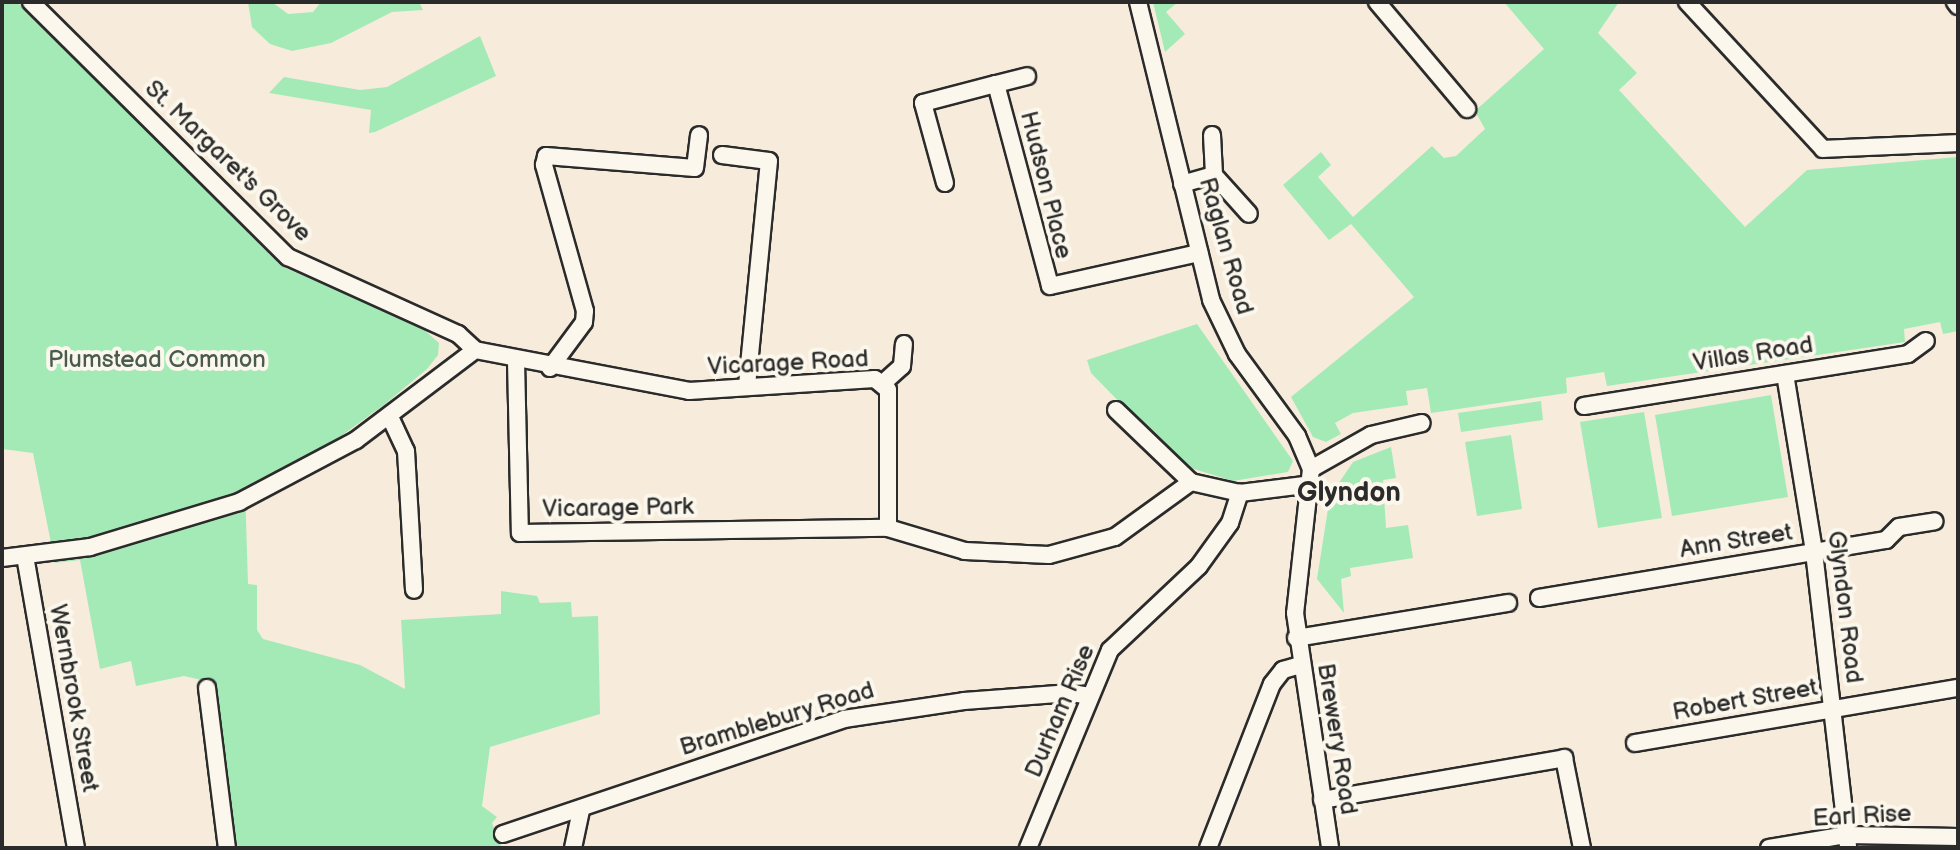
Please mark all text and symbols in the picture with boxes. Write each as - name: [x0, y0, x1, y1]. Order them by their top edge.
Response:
- street label: St. Margaret's Grove: [139, 74, 317, 248]
- street label: Hudson Place: [1014, 108, 1078, 262]
- street label: Raglan Road: [1193, 174, 1259, 318]
- street label: Villas Road: [1691, 330, 1815, 378]
- street label: Vicarage Road: [707, 344, 869, 382]
- park label: Plumstead Common: [48, 346, 266, 374]
- district label: Glyndon: [1297, 476, 1401, 510]
- street label: Vicarage Park: [542, 492, 694, 524]
- street label: Ann Street: [1677, 518, 1795, 564]
- street label: Glyndon Road: [1821, 529, 1869, 685]
- street label: Wernbrook Street: [43, 602, 105, 794]
- street label: Durham Rise: [1019, 640, 1101, 782]
- street label: Brewery Road: [1311, 661, 1363, 817]
- street label: Robert Street: [1670, 673, 1820, 727]
- street label: Bramblebury Road: [676, 676, 878, 762]
- street label: Earl Rise: [1812, 799, 1912, 833]

